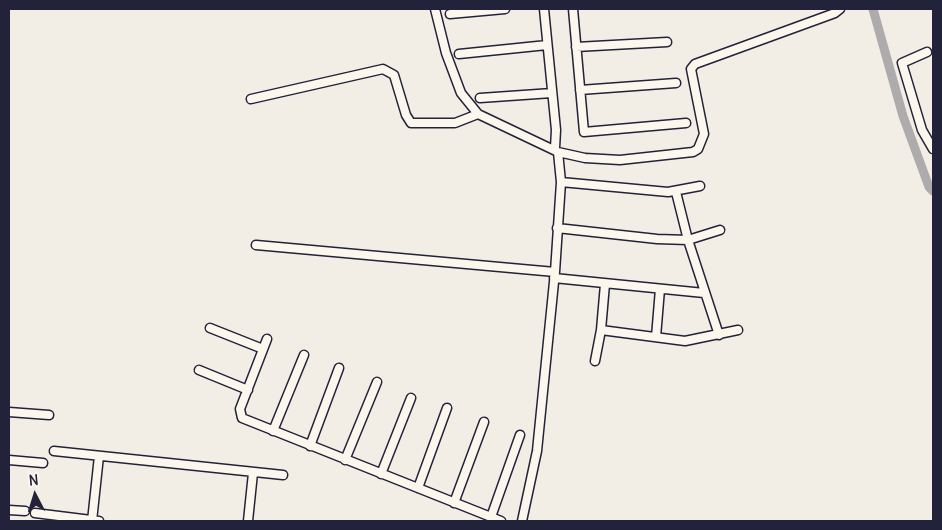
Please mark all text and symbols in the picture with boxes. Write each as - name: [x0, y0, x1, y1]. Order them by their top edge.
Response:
- north arrow: [10, 470, 60, 520]
- text: N: [28, 471, 39, 489]

